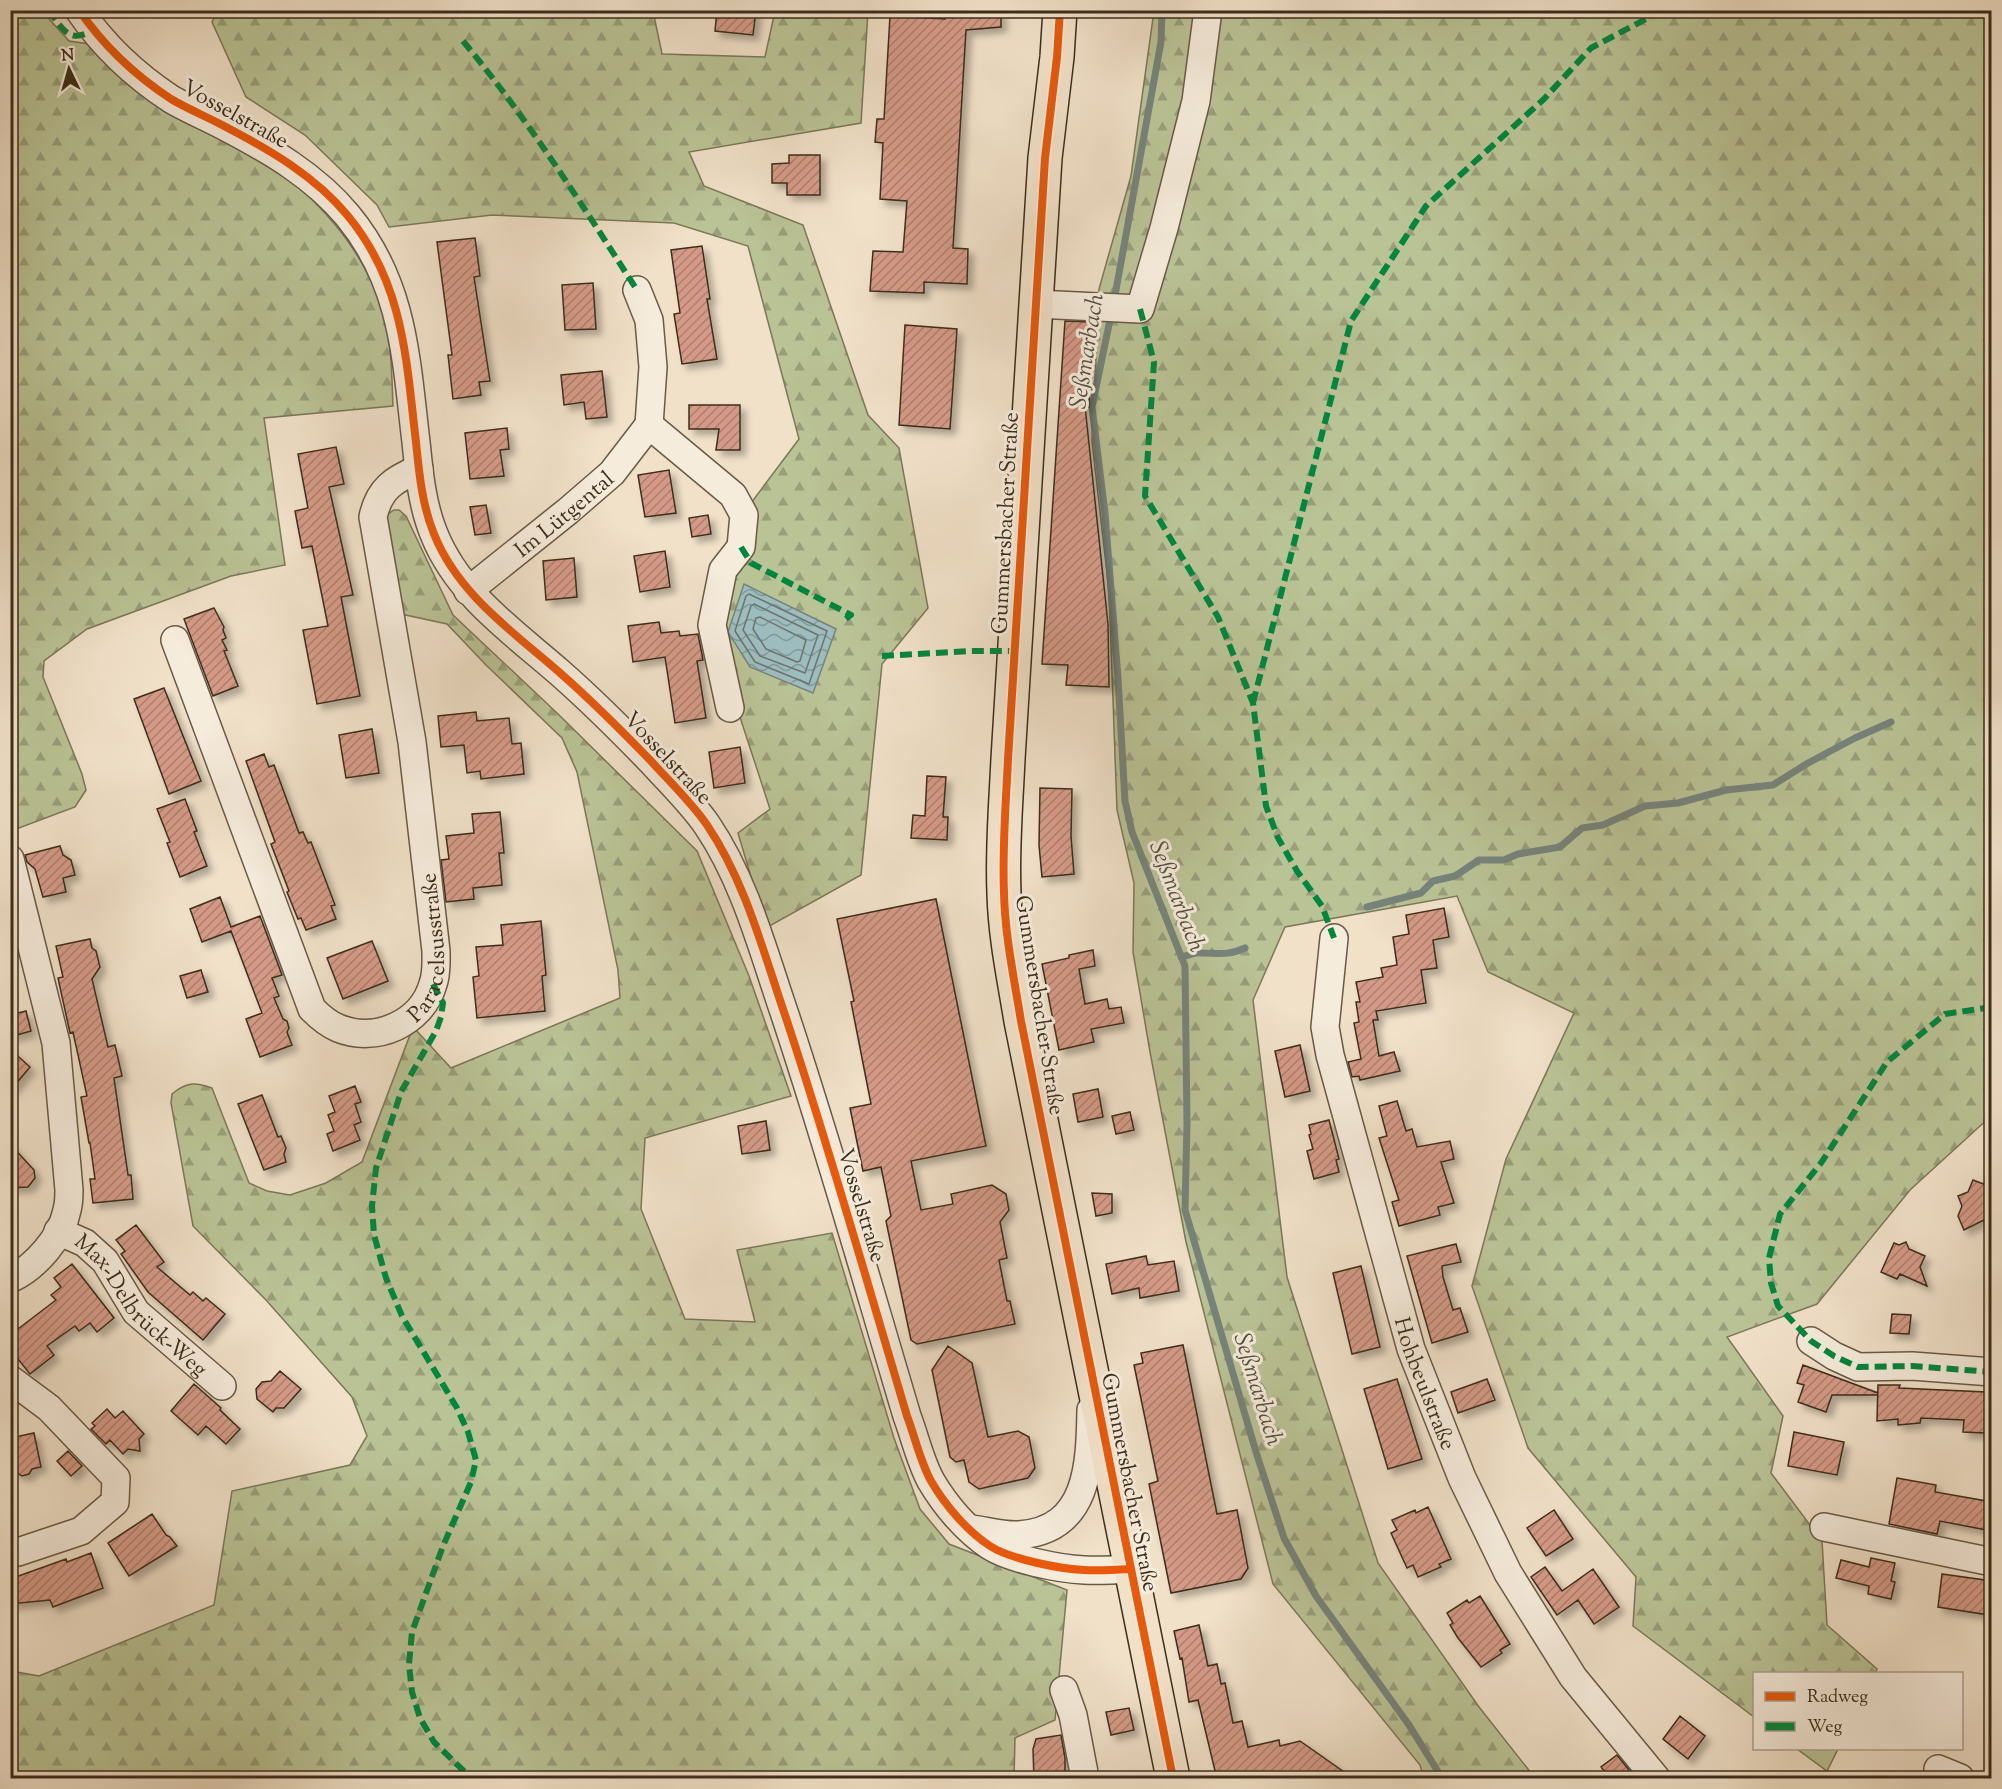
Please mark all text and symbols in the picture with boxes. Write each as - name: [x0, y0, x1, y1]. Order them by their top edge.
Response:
- north arrow: [39, 39, 99, 99]
- text: N: [61, 45, 75, 69]
- street label: Vosselstraße: [175, 73, 294, 158]
- water label: Seßmarbach: [1062, 291, 1114, 411]
- street label: Gummersbacher Straße: [985, 411, 1029, 635]
- street label: Im Lütgental: [509, 465, 622, 567]
- street label: Vosselstraße: [615, 705, 719, 813]
- water label: Seßmarbach: [1139, 836, 1213, 957]
- street label: Paracelsusstraße: [402, 871, 455, 1032]
- street label: Gummersbacher Straße: [1005, 893, 1071, 1118]
- street label: Vosselstraße: [828, 1145, 893, 1267]
- street label: Max-Delbrück-Weg: [66, 1228, 214, 1386]
- street label: Hohbeulstraße: [1384, 1314, 1462, 1455]
- water label: Seßmarbach: [1224, 1329, 1290, 1451]
- street label: Gummersbacher Straße: [1091, 1370, 1165, 1595]
- legend: [1753, 1672, 1963, 1750]
- text: Radweg: [1807, 1685, 1868, 1711]
- text: Weg: [1807, 1715, 1843, 1741]

